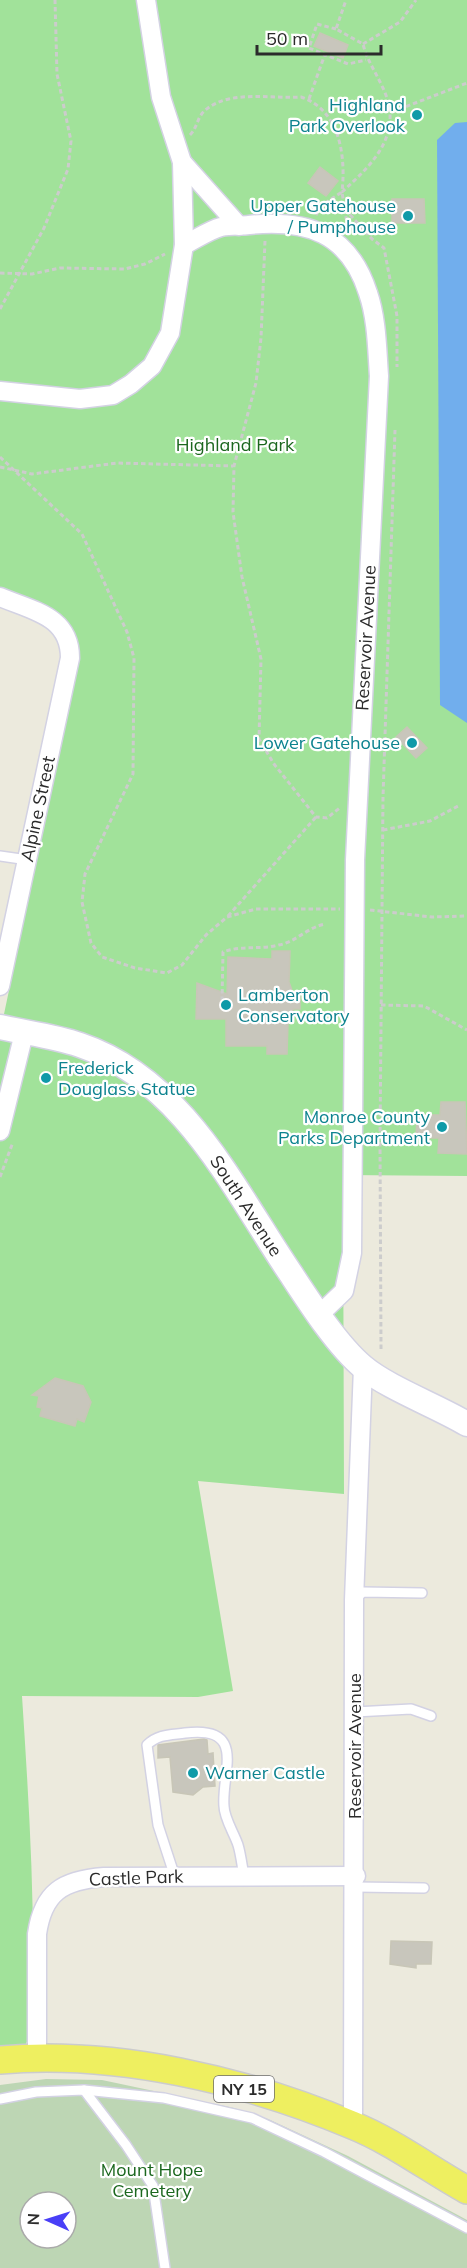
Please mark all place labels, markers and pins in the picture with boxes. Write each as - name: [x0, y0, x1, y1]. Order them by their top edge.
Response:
- place label: Highland Park Overlook: [289, 93, 406, 137]
- marker: Highland Park Overlook: [410, 108, 424, 122]
- place label: Upper Gatehouse / Pumphouse: [250, 194, 396, 238]
- marker: Upper Gatehouse / Pumphouse: [401, 209, 415, 223]
- place label: Lower Gatehouse: [254, 731, 400, 754]
- marker: Lower Gatehouse: [405, 736, 419, 750]
- place label: Lamberton Conservatory: [238, 983, 350, 1027]
- marker: Lamberton Conservatory: [219, 998, 233, 1012]
- place label: Frederick Douglass Statue: [58, 1056, 195, 1100]
- marker: Frederick Douglass Statue: [39, 1071, 53, 1085]
- place label: Monroe County Parks Department: [278, 1105, 430, 1149]
- marker: Monroe County Parks Department: [435, 1120, 449, 1134]
- place label: Warner Castle: [205, 1761, 325, 1784]
- marker: Warner Castle: [186, 1766, 200, 1780]

